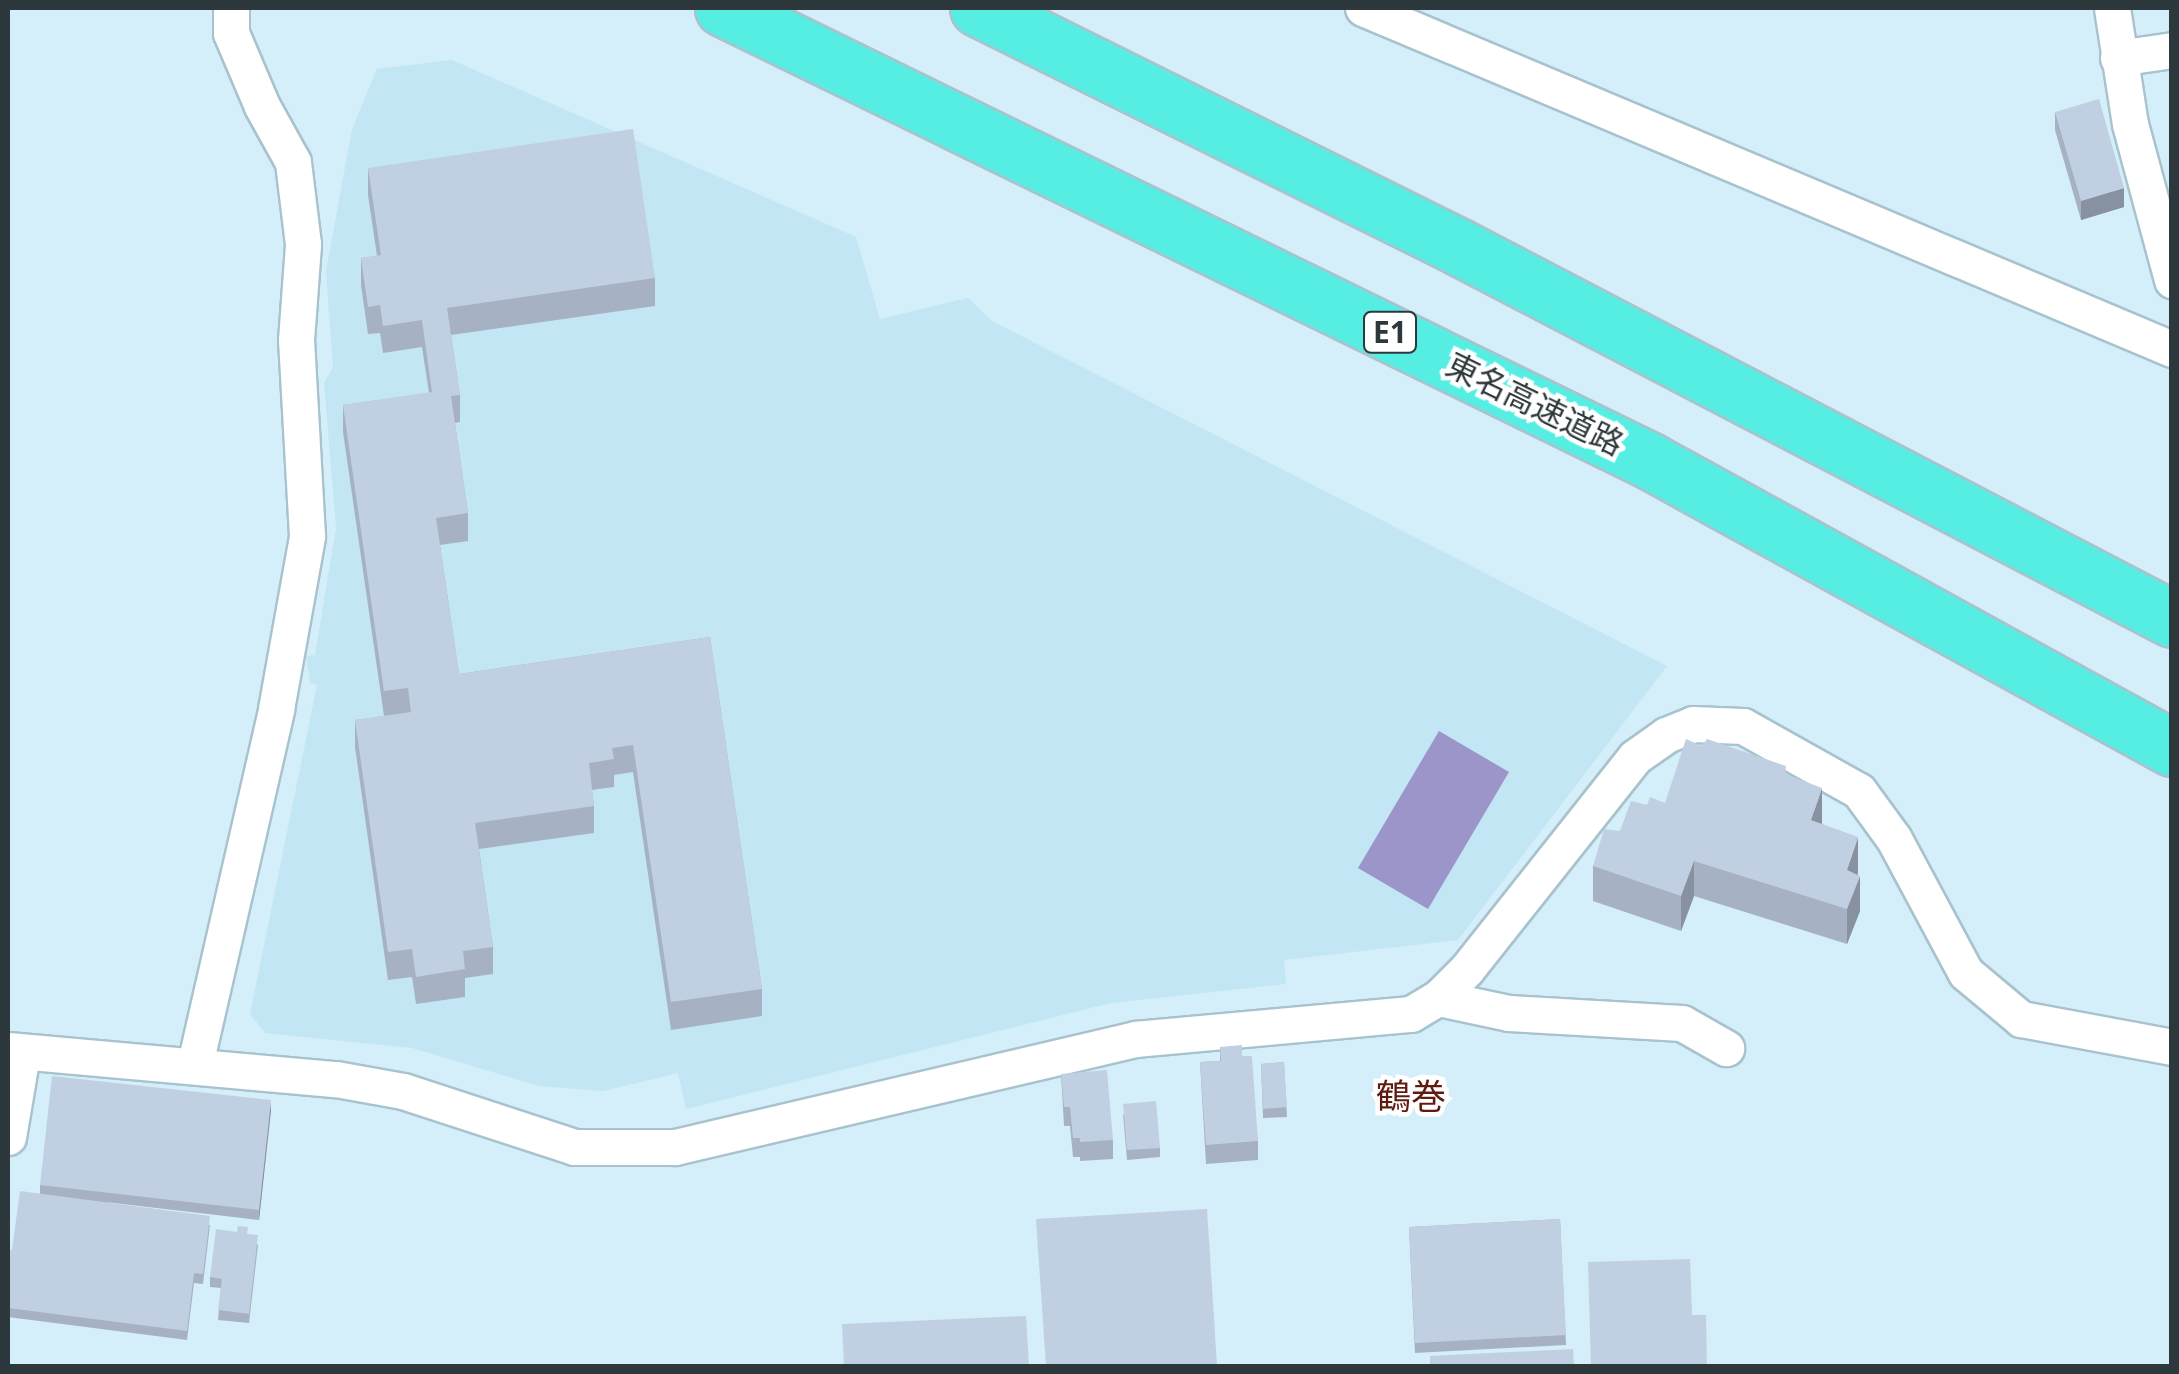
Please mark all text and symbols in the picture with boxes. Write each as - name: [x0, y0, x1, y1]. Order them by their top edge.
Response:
- road number: E1: [1362, 307, 1418, 357]
- street label: 東名高速道路: [1440, 345, 1630, 463]
- district label: 鶴巻: [1376, 1075, 1446, 1117]

